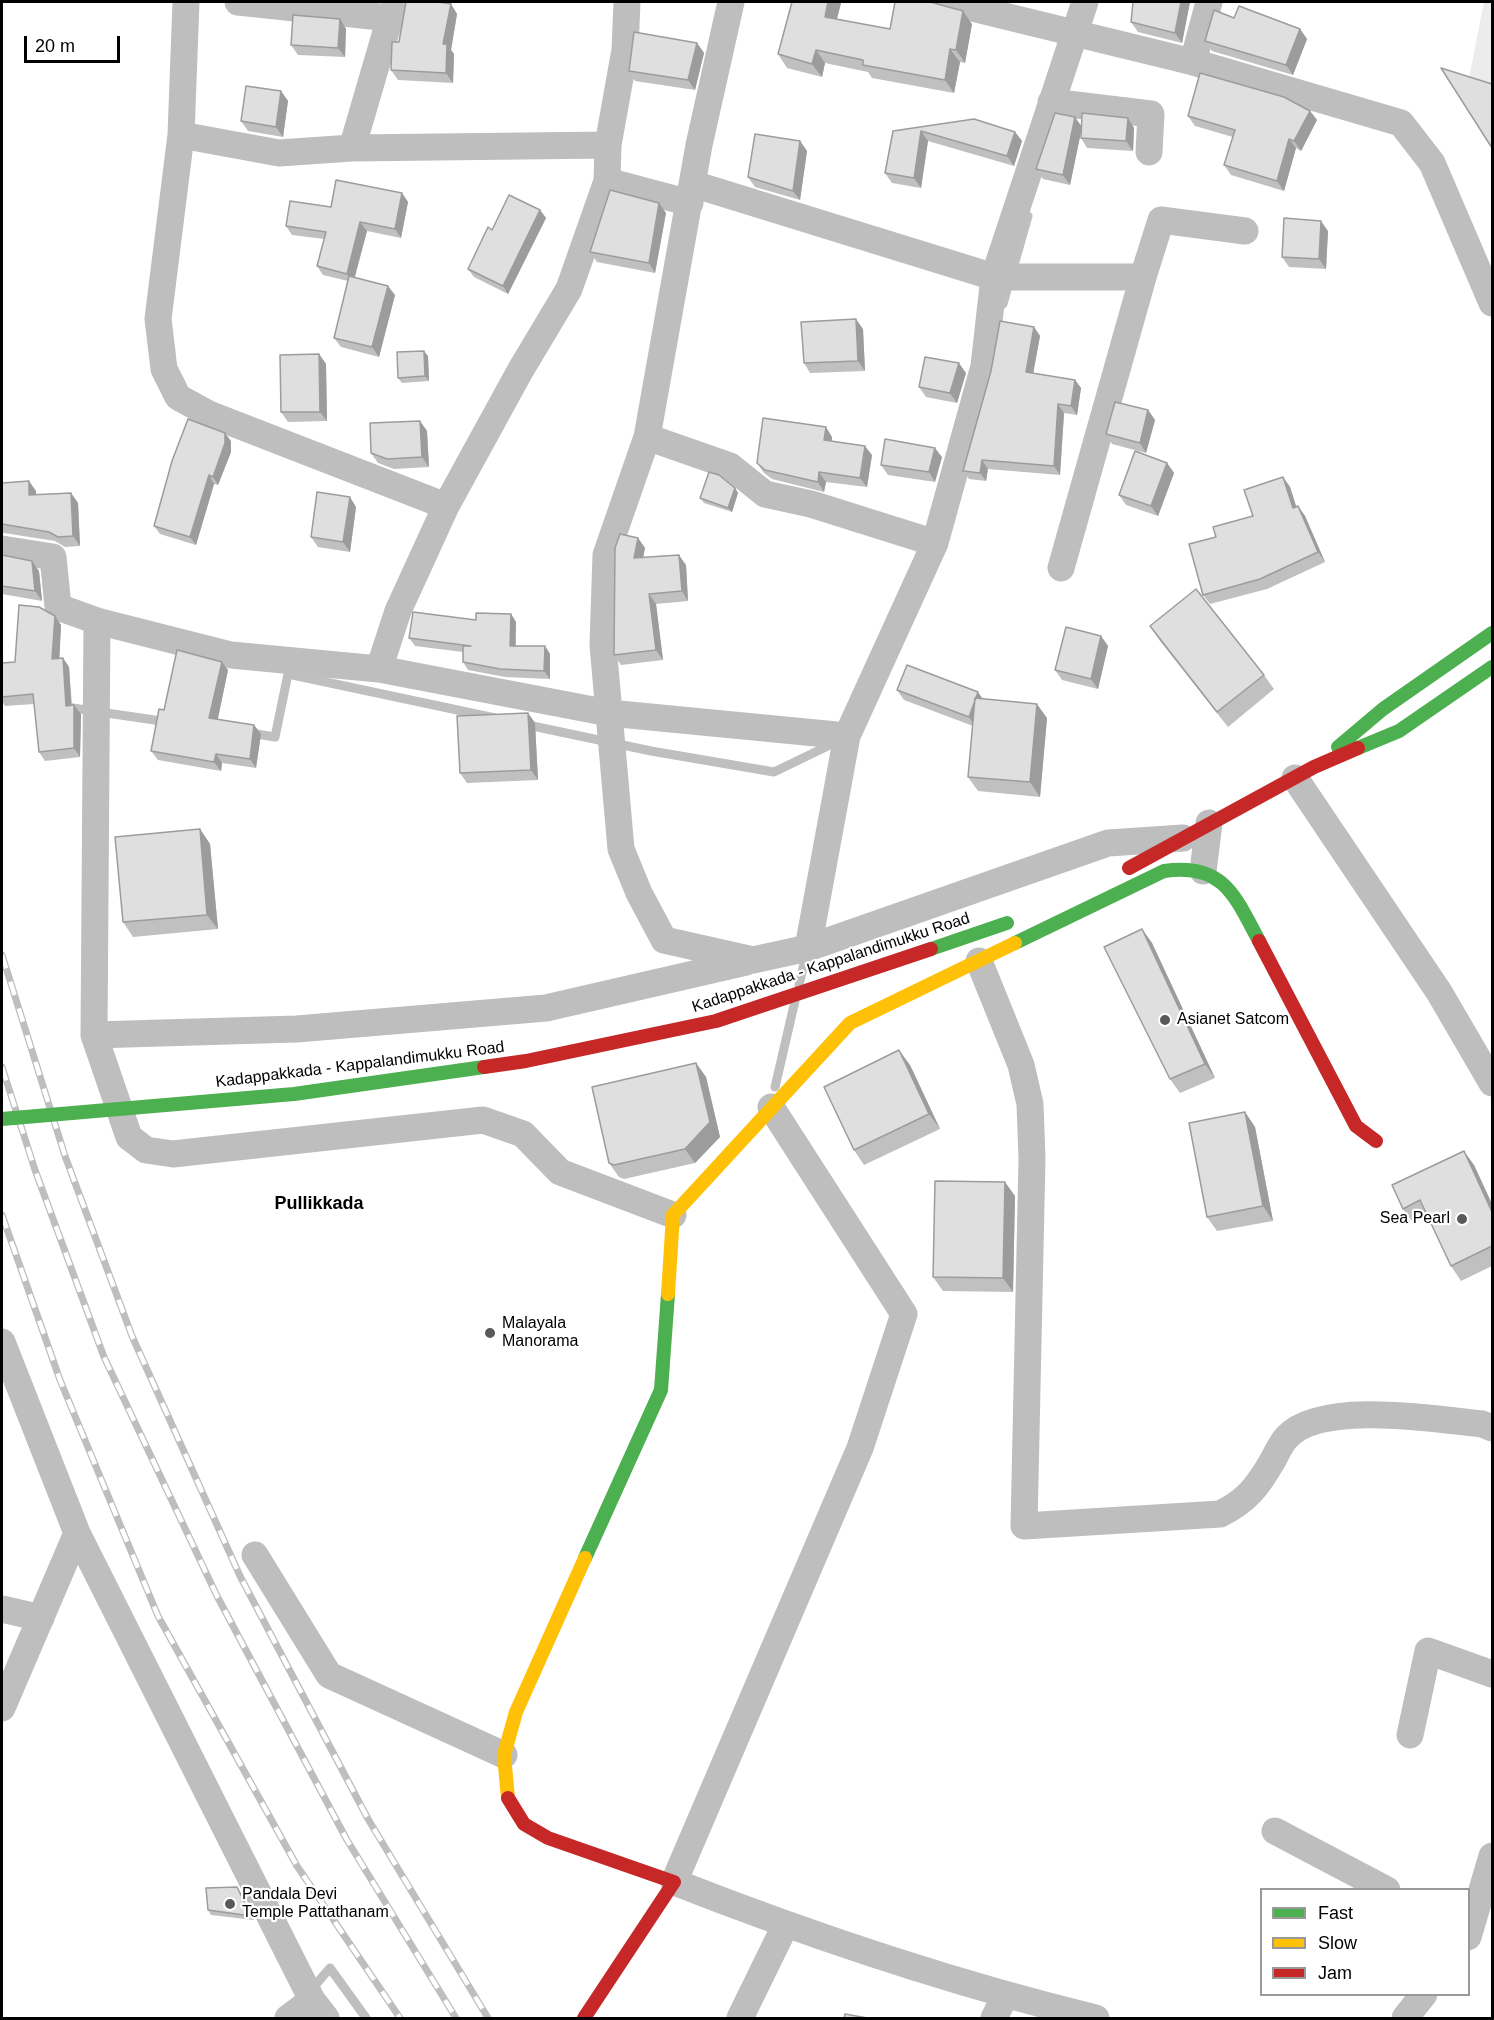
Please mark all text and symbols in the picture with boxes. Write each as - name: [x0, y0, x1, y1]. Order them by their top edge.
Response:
- scale bar: [27, 24, 123, 62]
- text: 20 m: [35, 36, 75, 56]
- street label: Kadappakkada - Kappalandimukku Road: [690, 909, 972, 1017]
- place label: Asianet Satcom: [1177, 1010, 1289, 1030]
- marker: Asianet Satcom: [1158, 1013, 1172, 1027]
- street label: Kadappakkada - Kappalandimukku Road: [214, 1038, 506, 1092]
- district label: Pullikkada: [274, 1193, 364, 1215]
- place label: Sea Pearl: [1380, 1209, 1450, 1229]
- marker: Sea Pearl: [1455, 1212, 1469, 1226]
- place label: Malayala Manorama: [502, 1314, 578, 1352]
- marker: Malayala Manorama: [483, 1326, 497, 1340]
- place label: Pandala Devi Temple Pattathanam: [242, 1885, 389, 1923]
- legend: [1260, 1888, 1470, 1996]
- marker: Pandala Devi Temple Pattathanam: [223, 1897, 237, 1911]
- text: Fast: [1318, 1903, 1353, 1923]
- text: Slow: [1318, 1933, 1357, 1953]
- text: Jam: [1318, 1963, 1352, 1983]

